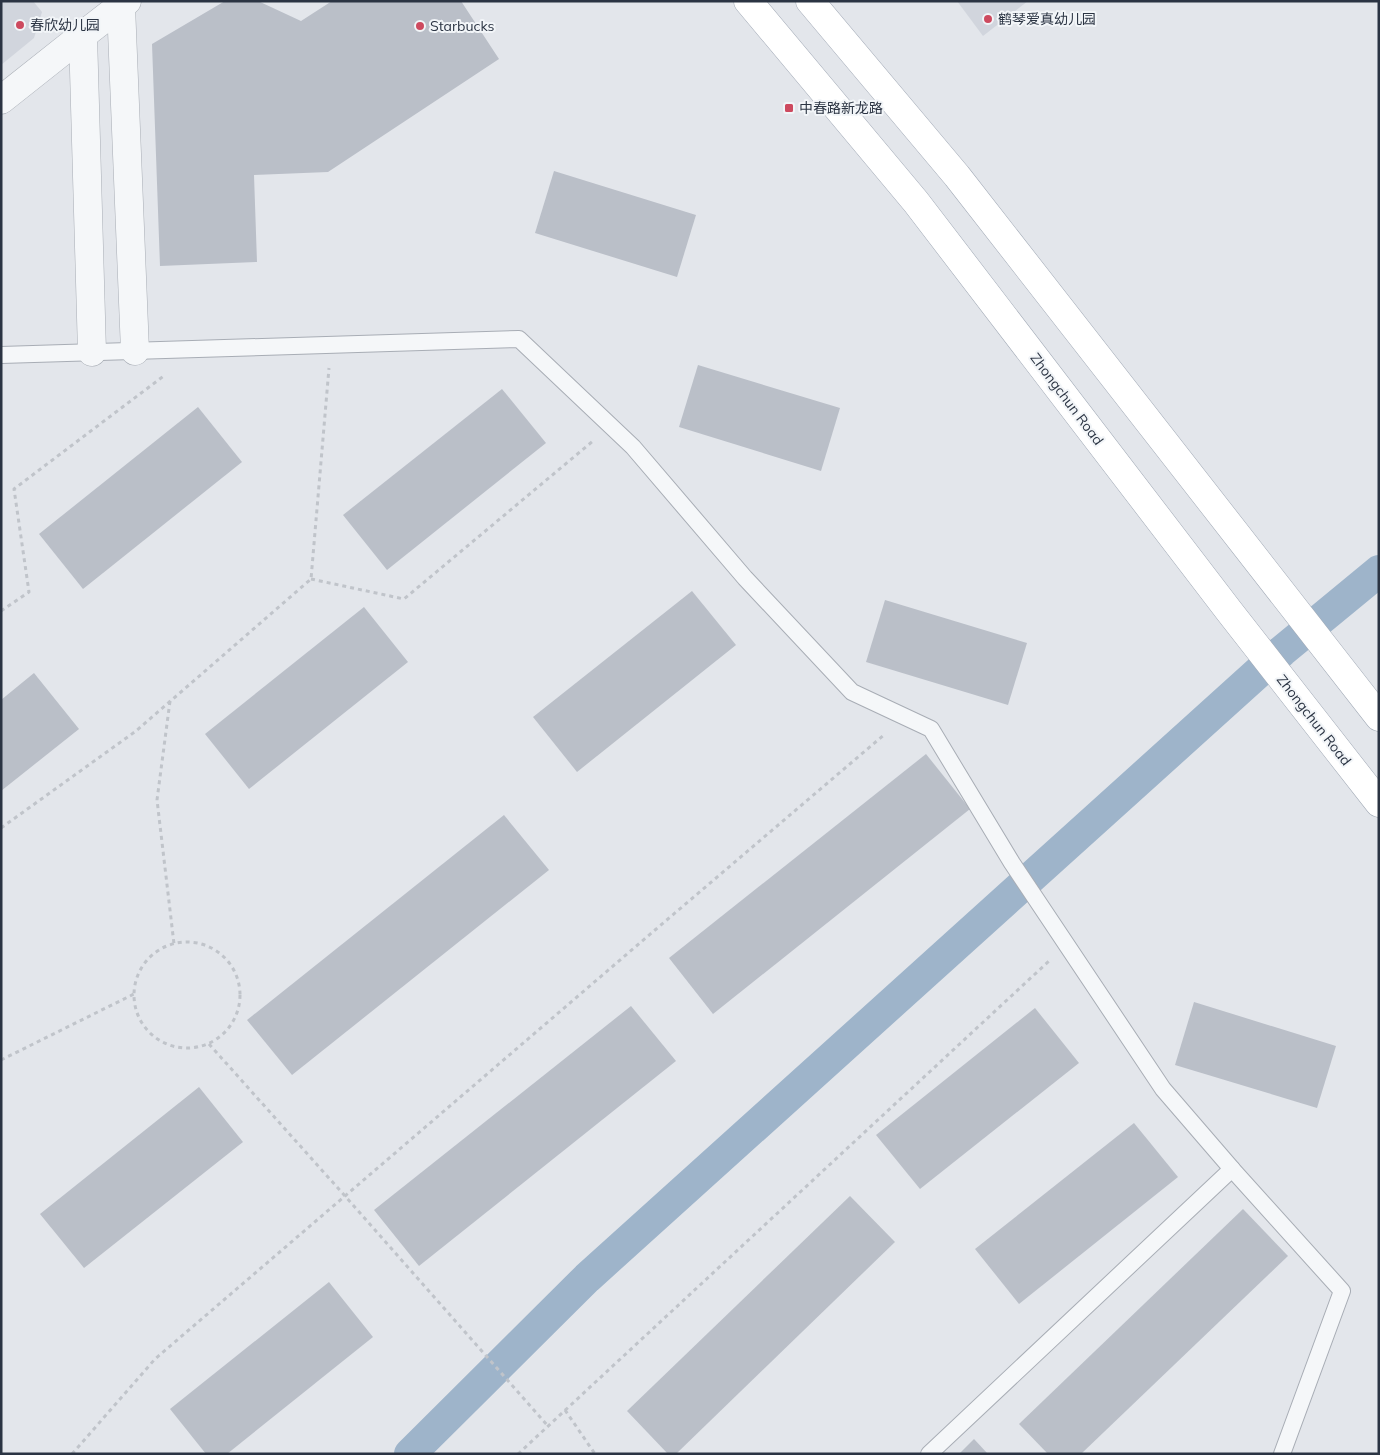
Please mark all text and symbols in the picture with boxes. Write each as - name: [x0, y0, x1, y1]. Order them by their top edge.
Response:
- place label: 鹤琴爱真幼儿园: [998, 10, 1096, 28]
- marker: 鹤琴爱真幼儿园: [982, 13, 994, 25]
- place label: 春欣幼儿园: [30, 16, 100, 34]
- place label: Starbucks: [430, 17, 495, 35]
- marker: 春欣幼儿园: [14, 19, 26, 31]
- marker: Starbucks: [414, 20, 426, 32]
- place label: 中春路新龙路: [799, 99, 883, 117]
- marker: 中春路新龙路: [783, 102, 795, 114]
- street label: Zhongchun Road: [1027, 349, 1107, 449]
- street label: Zhongchun Road: [1273, 671, 1355, 769]

